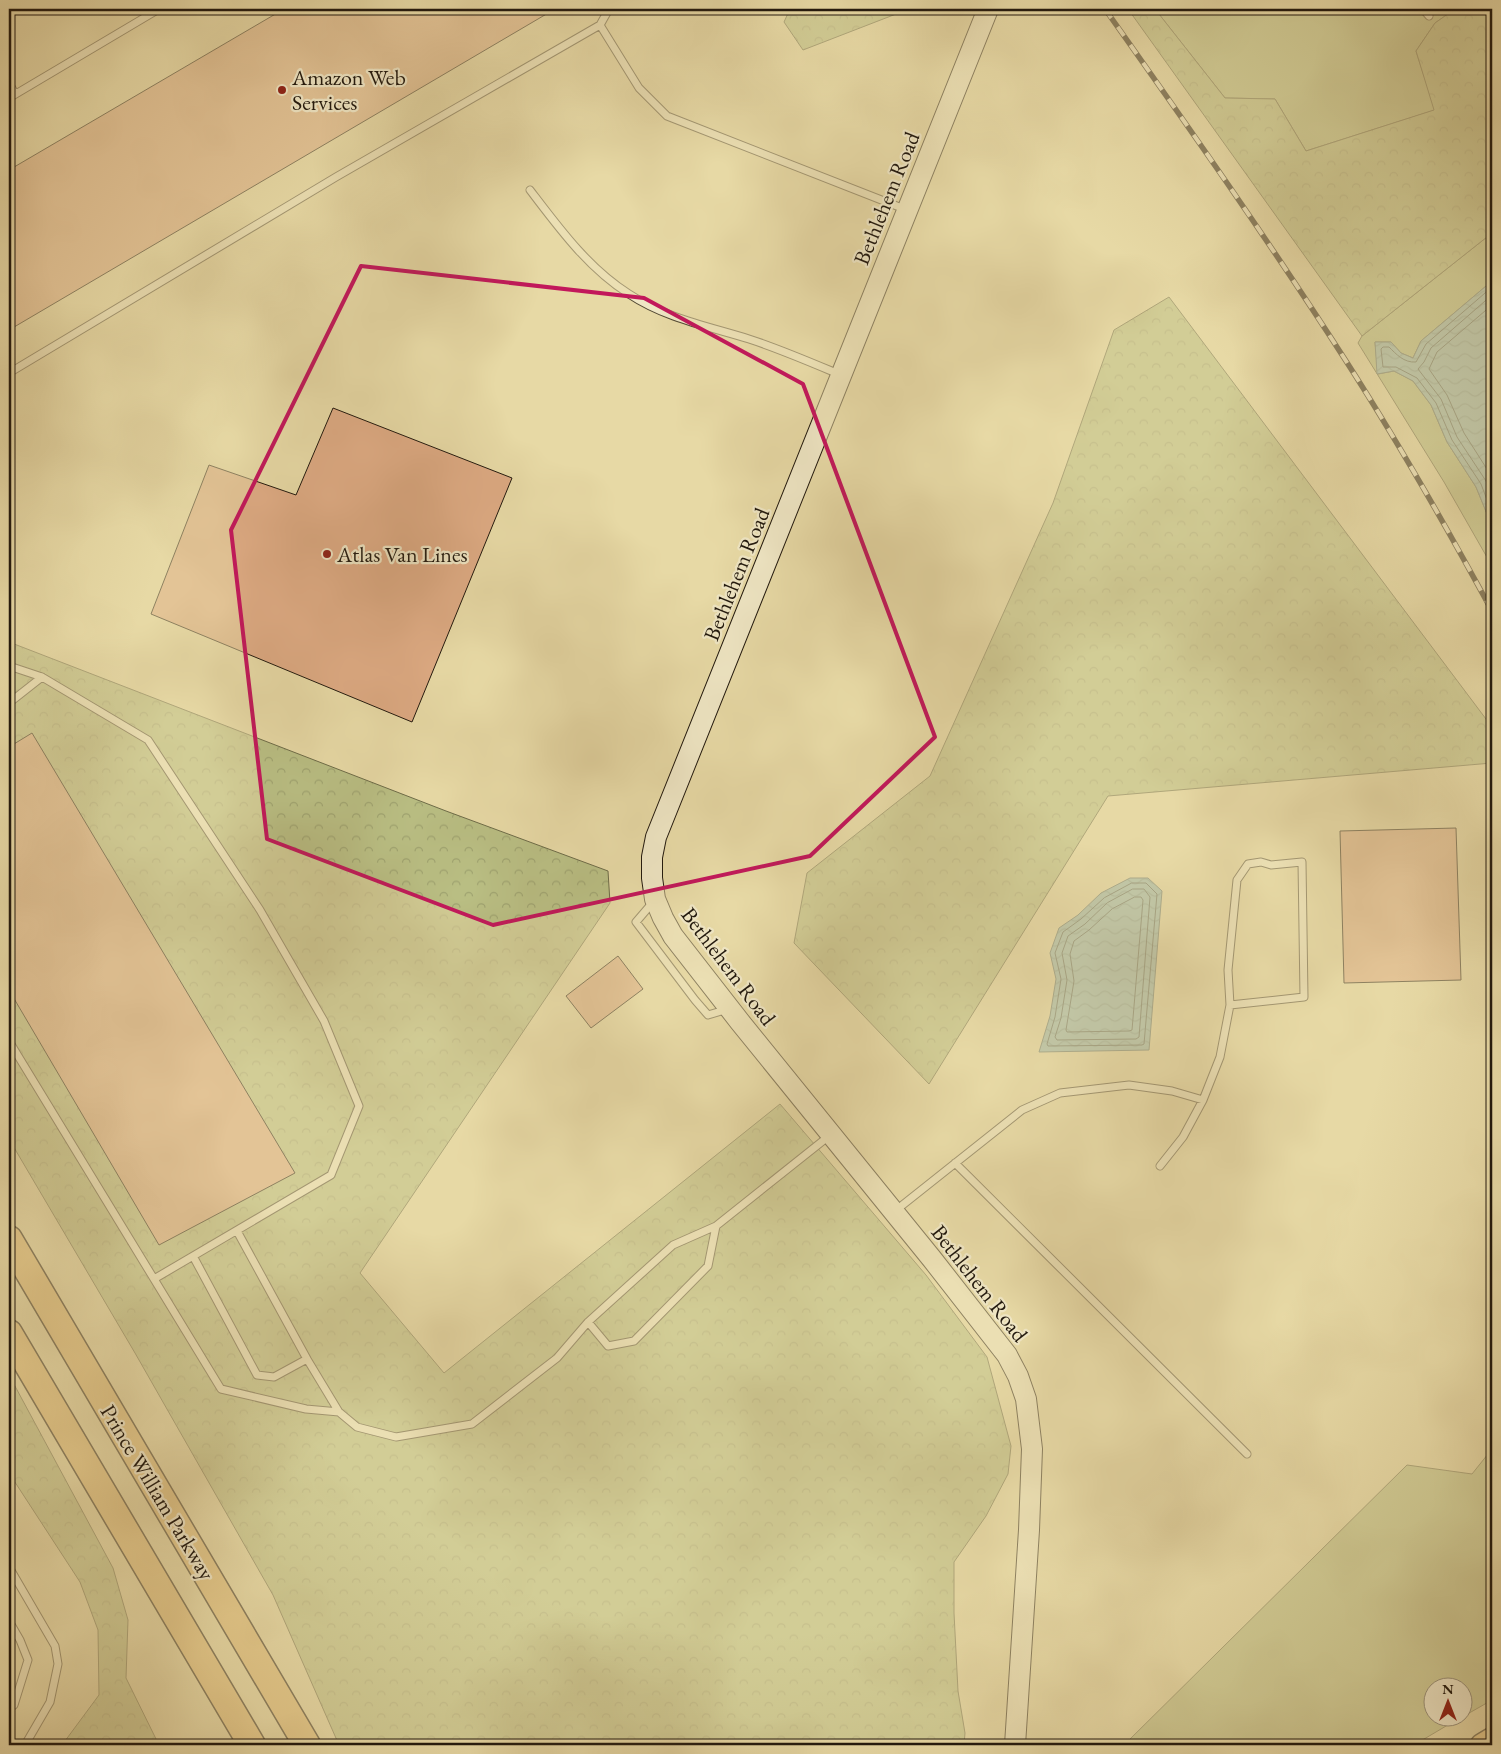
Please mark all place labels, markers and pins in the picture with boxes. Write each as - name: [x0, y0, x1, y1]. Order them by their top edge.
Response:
- place label: Amazon Web Services: [291, 63, 406, 117]
- marker: Amazon Web Services: [276, 84, 288, 96]
- place label: Atlas Van Lines: [336, 540, 468, 569]
- marker: Atlas Van Lines: [321, 548, 333, 560]

